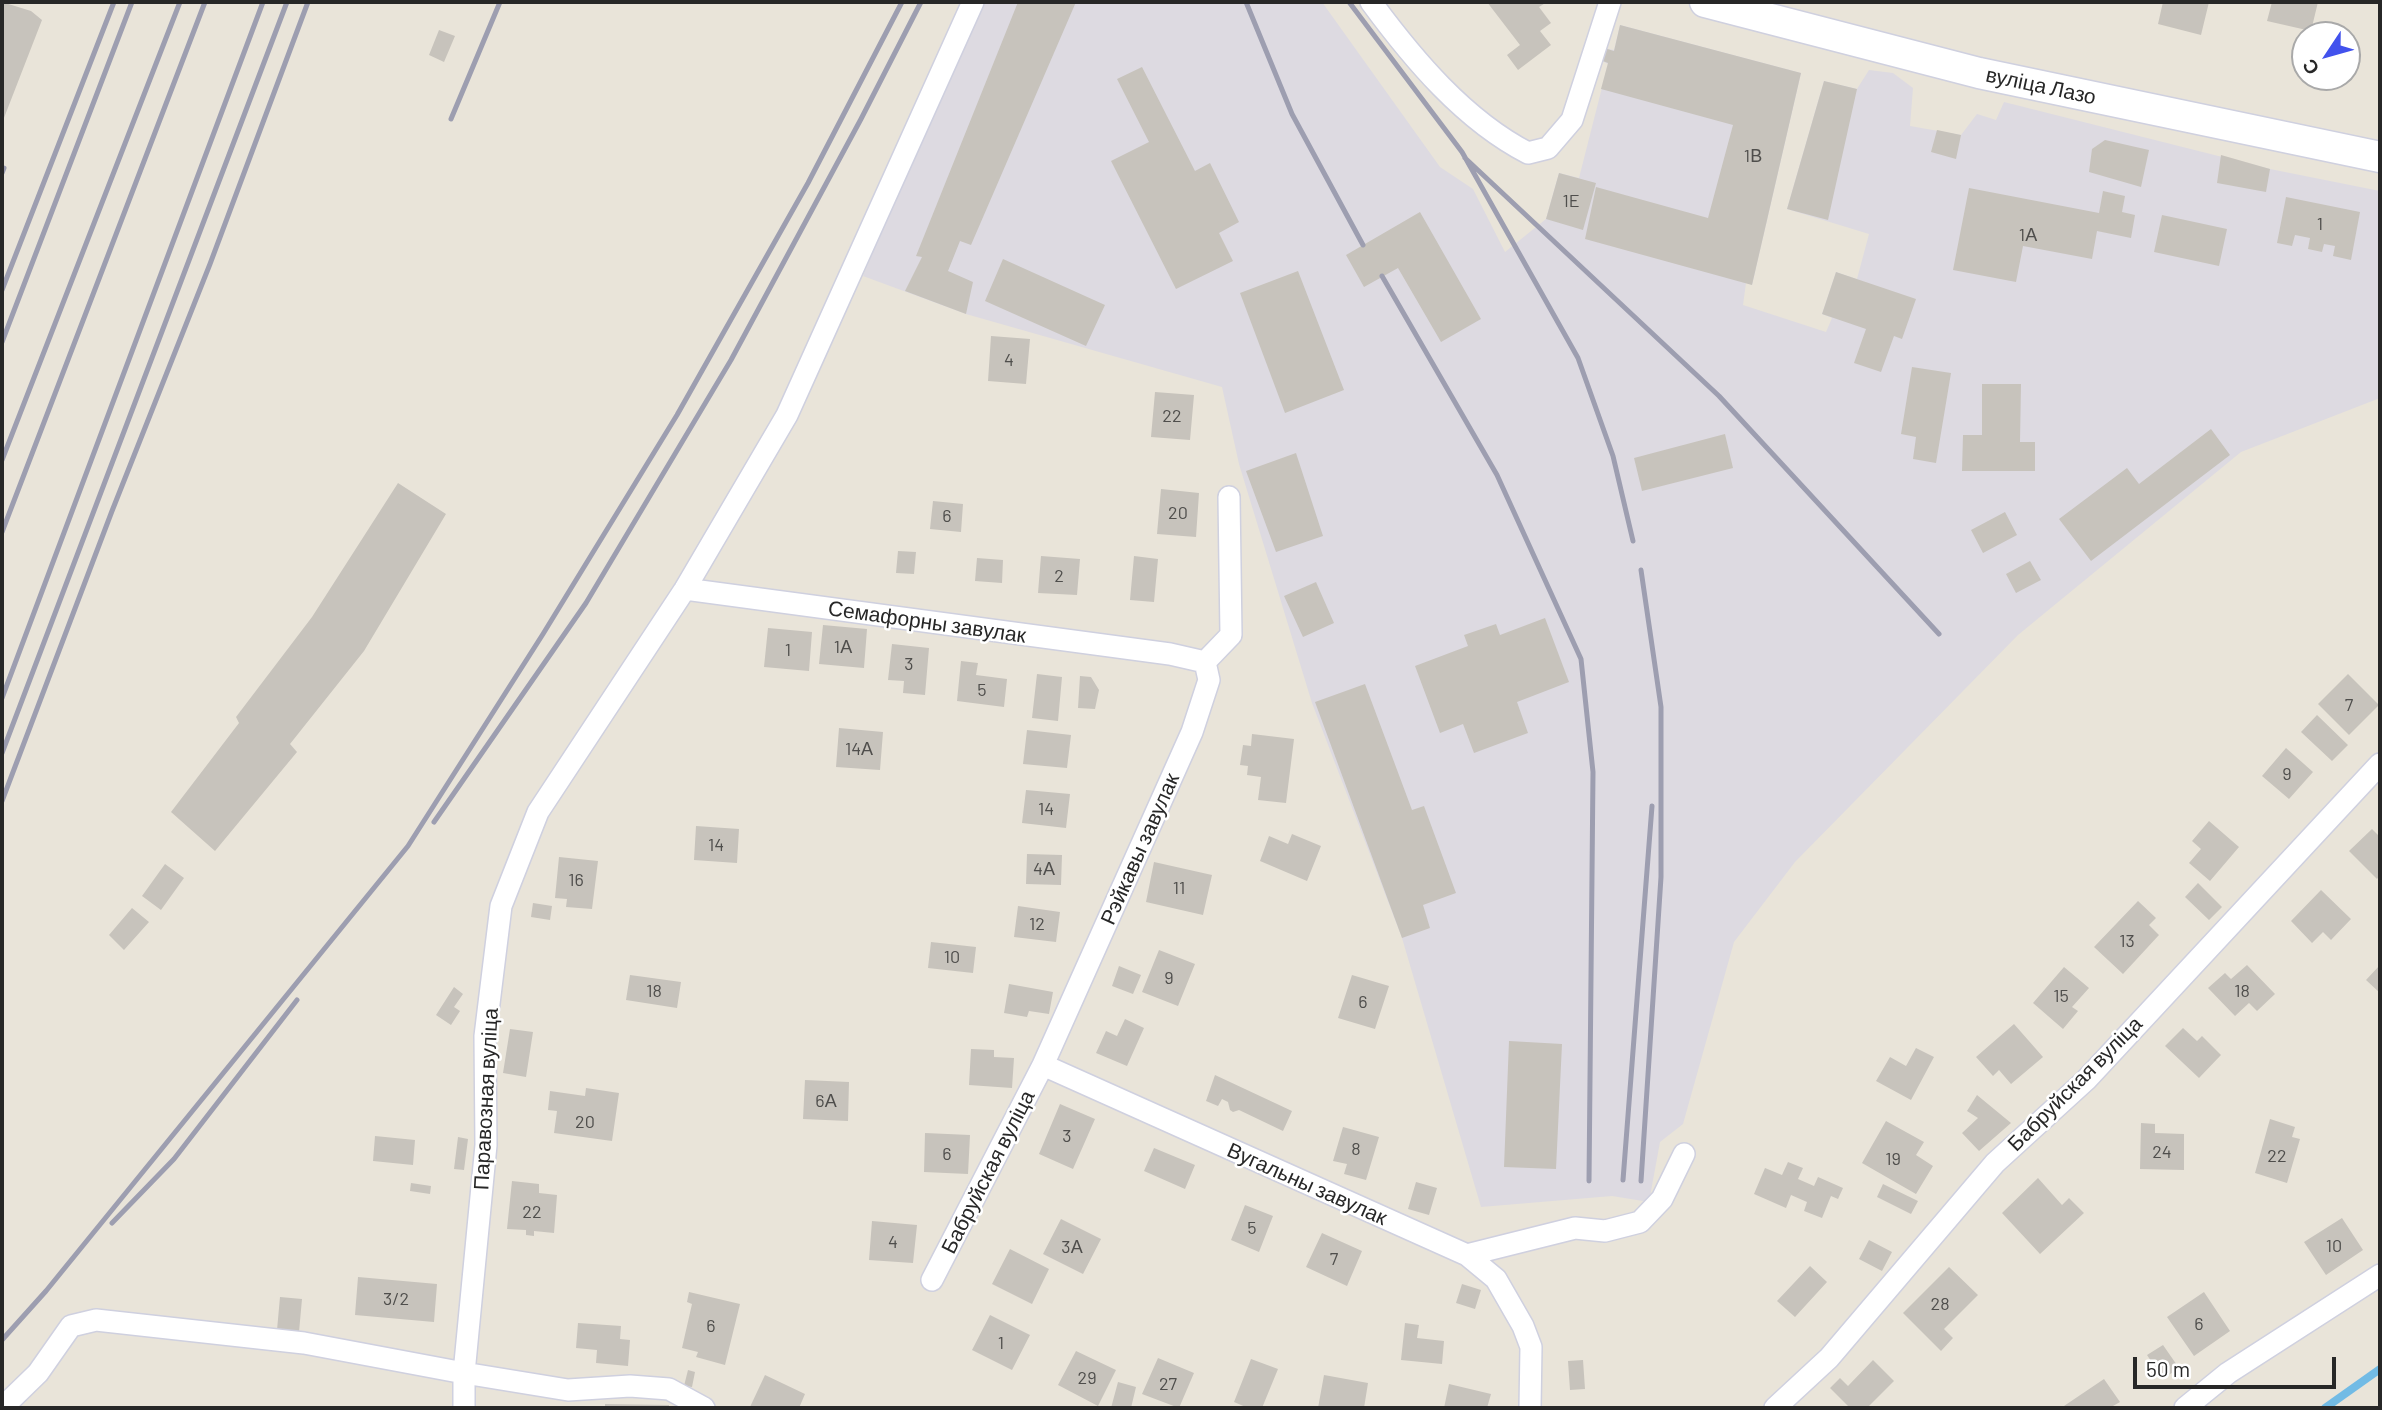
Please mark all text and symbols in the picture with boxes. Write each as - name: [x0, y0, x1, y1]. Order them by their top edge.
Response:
- north arrow: [2291, 21, 2361, 91]
- text: С: [2297, 55, 2324, 80]
- street label: вуліца Лазо: [1984, 62, 2098, 110]
- house number: 1В: [1744, 145, 1762, 167]
- house number: 1E: [1562, 190, 1580, 212]
- house number: 1: [2317, 213, 2323, 235]
- house number: 1А: [2019, 224, 2037, 246]
- house number: 4: [1004, 349, 1014, 371]
- house number: 22: [1162, 405, 1182, 427]
- house number: 20: [1168, 502, 1188, 524]
- house number: 6: [942, 505, 952, 527]
- house number: 2: [1054, 565, 1064, 587]
- street label: Семафорны завулак: [826, 596, 1028, 648]
- house number: 1А: [834, 636, 852, 658]
- house number: 1: [785, 639, 791, 661]
- house number: 3: [904, 653, 914, 675]
- house number: 5: [977, 679, 987, 701]
- house number: 7: [2345, 694, 2353, 716]
- house number: 14А: [845, 738, 873, 760]
- house number: 9: [2282, 763, 2292, 785]
- street label: Рэйкавы завулак: [1095, 769, 1185, 929]
- house number: 14: [1038, 798, 1054, 820]
- house number: 14: [708, 834, 724, 856]
- house number: 4А: [1033, 858, 1055, 880]
- house number: 16: [568, 869, 584, 891]
- house number: 11: [1173, 877, 1185, 899]
- house number: 12: [1029, 913, 1045, 935]
- house number: 13: [2119, 930, 2135, 952]
- house number: 10: [944, 946, 960, 968]
- house number: 9: [1164, 967, 1174, 989]
- house number: 18: [646, 980, 662, 1002]
- house number: 18: [2234, 980, 2250, 1002]
- house number: 15: [2053, 985, 2069, 1007]
- house number: 6: [1358, 991, 1368, 1013]
- street label: Паравозная вуліца: [469, 1007, 503, 1191]
- street label: Бабруйская вуліца: [2002, 1011, 2148, 1157]
- street label: Бабруйская вуліца: [936, 1086, 1040, 1258]
- house number: 6А: [815, 1090, 837, 1112]
- house number: 20: [575, 1111, 595, 1133]
- house number: 3: [1062, 1125, 1072, 1147]
- street label: Вугальны завулак: [1223, 1137, 1391, 1231]
- house number: 8: [1351, 1138, 1361, 1160]
- house number: 24: [2152, 1141, 2172, 1163]
- house number: 6: [942, 1143, 952, 1165]
- house number: 22: [2267, 1145, 2287, 1167]
- house number: 19: [1885, 1148, 1901, 1170]
- house number: 22: [522, 1201, 542, 1223]
- house number: 5: [1247, 1217, 1257, 1239]
- house number: 4: [888, 1231, 898, 1253]
- house number: 10: [2326, 1235, 2342, 1257]
- house number: 3А: [1061, 1236, 1083, 1258]
- house number: 7: [1330, 1248, 1338, 1270]
- house number: 3/2: [383, 1288, 409, 1310]
- house number: 28: [1930, 1293, 1950, 1315]
- house number: 6: [2194, 1313, 2204, 1335]
- house number: 6: [706, 1315, 716, 1337]
- house number: 1: [998, 1332, 1004, 1354]
- scale bar: [2137, 1344, 2340, 1388]
- text: 50 m: [2146, 1356, 2190, 1381]
- house number: 29: [1077, 1367, 1097, 1389]
- house number: 27: [1159, 1373, 1177, 1395]

